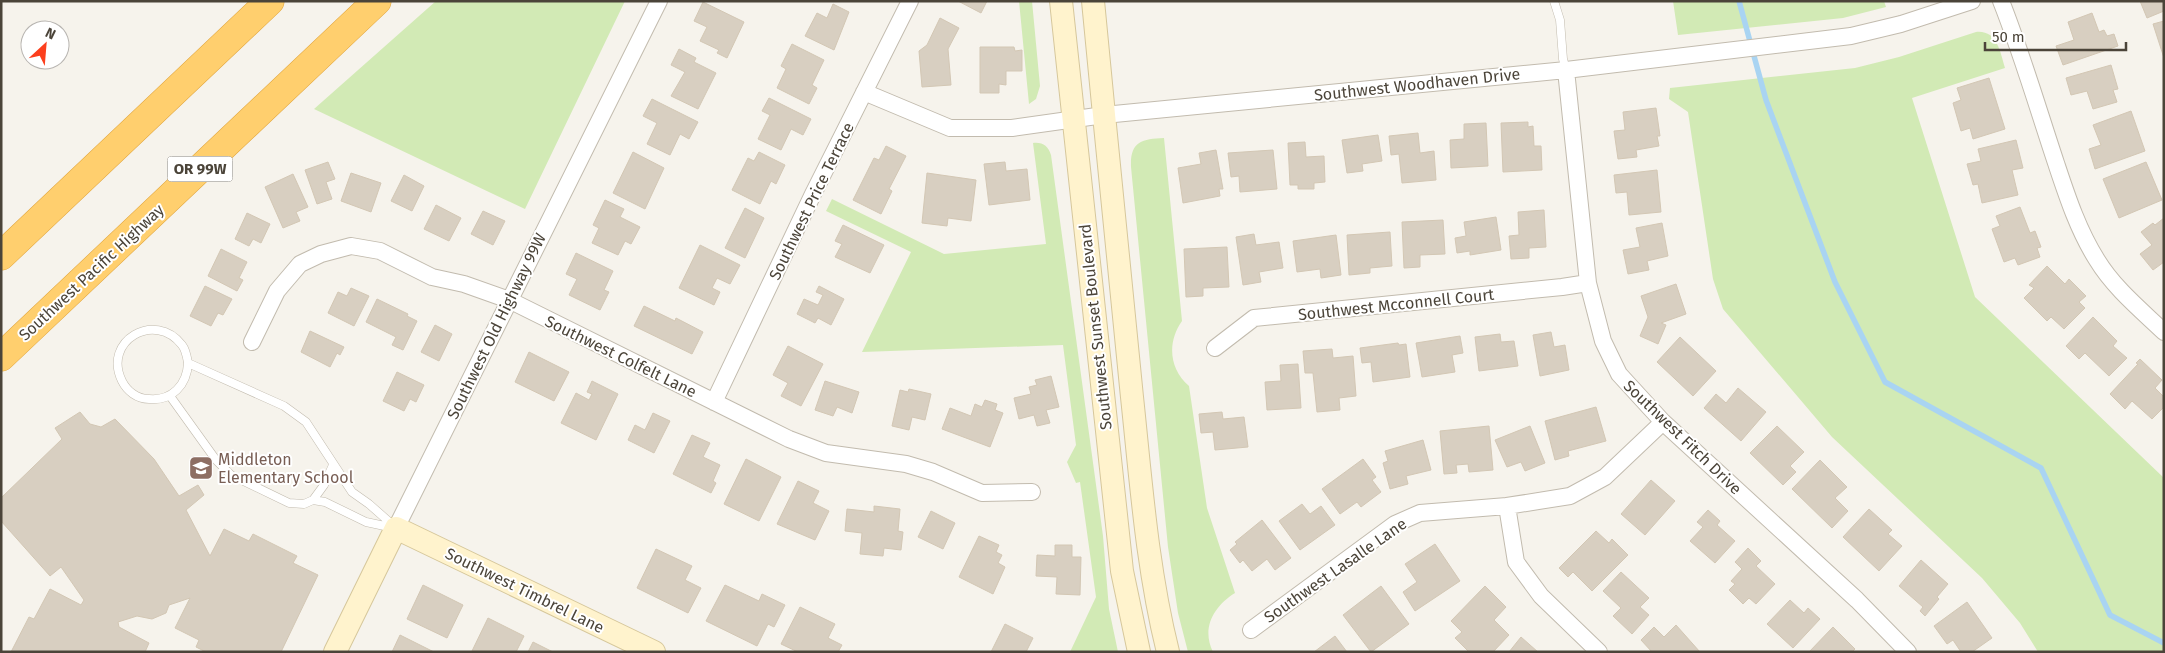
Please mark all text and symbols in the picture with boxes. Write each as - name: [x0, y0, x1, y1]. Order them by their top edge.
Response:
- north arrow: [20, 20, 70, 70]
- scale bar: [1985, 20, 2126, 52]
- text: N: [43, 24, 58, 43]
- text: 50 m: [1992, 28, 2025, 46]
- street label: Southwest Woodhaven Drive: [1313, 64, 1521, 105]
- street label: Southwest Price Terrace: [765, 119, 858, 283]
- road number: OR 99W: [168, 156, 232, 182]
- street label: Southwest Pacific Highway: [15, 200, 168, 345]
- street label: Southwest Sunset Boulevard: [1075, 223, 1116, 431]
- street label: Southwest Old Highway 99W: [443, 230, 550, 422]
- street label: Southwest Mcconnell Court: [1297, 285, 1495, 324]
- street label: Southwest Colfelt Lane: [542, 311, 700, 401]
- street label: Southwest Fitch Drive: [1620, 376, 1745, 498]
- place label: Middleton Elementary School: [218, 450, 354, 487]
- school or university icon: Middleton Elementary School: [188, 455, 214, 481]
- street label: Southwest Lasalle Lane: [1261, 514, 1410, 627]
- street label: Southwest Timbrel Lane: [442, 544, 607, 637]

